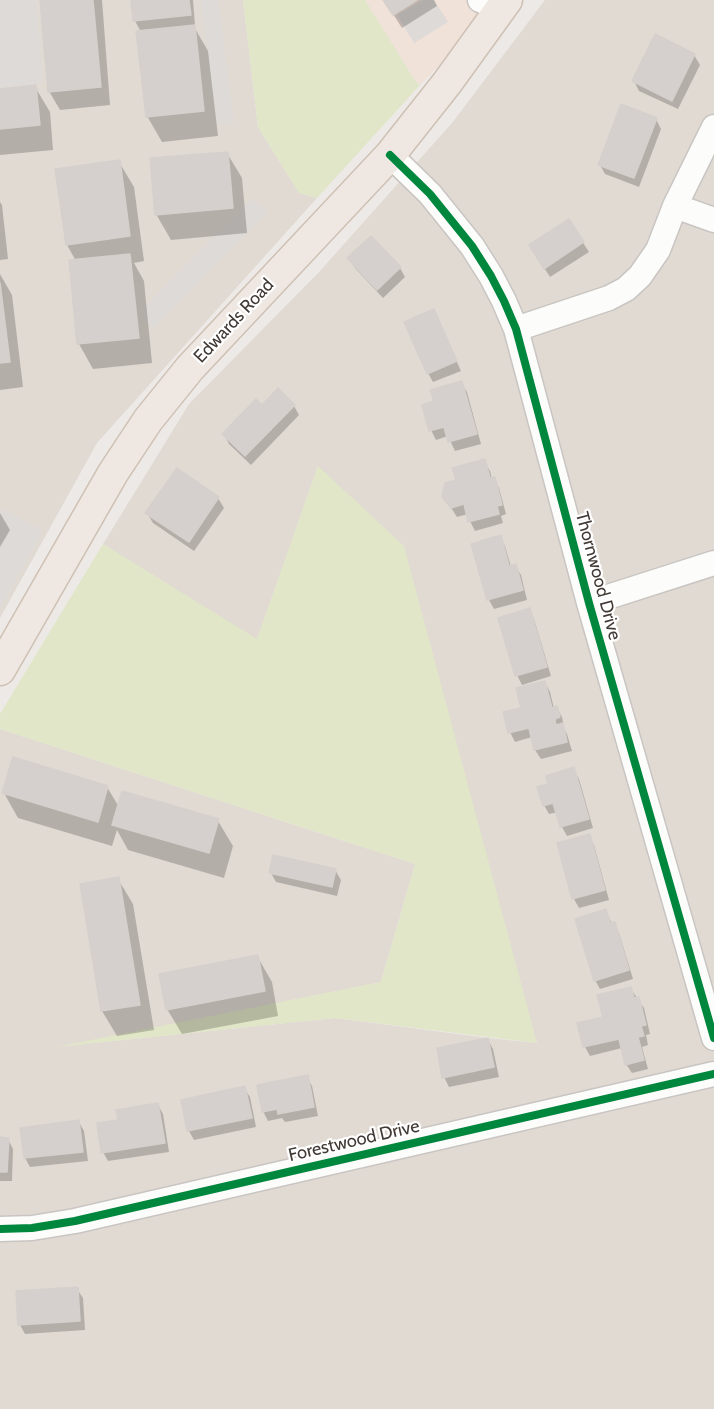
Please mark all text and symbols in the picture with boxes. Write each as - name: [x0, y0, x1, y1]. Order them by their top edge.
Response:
- street label: Edwards Road: [190, 274, 278, 368]
- street label: Thornwood Drive: [570, 509, 626, 643]
- street label: Forestwood Drive: [286, 1115, 422, 1167]

